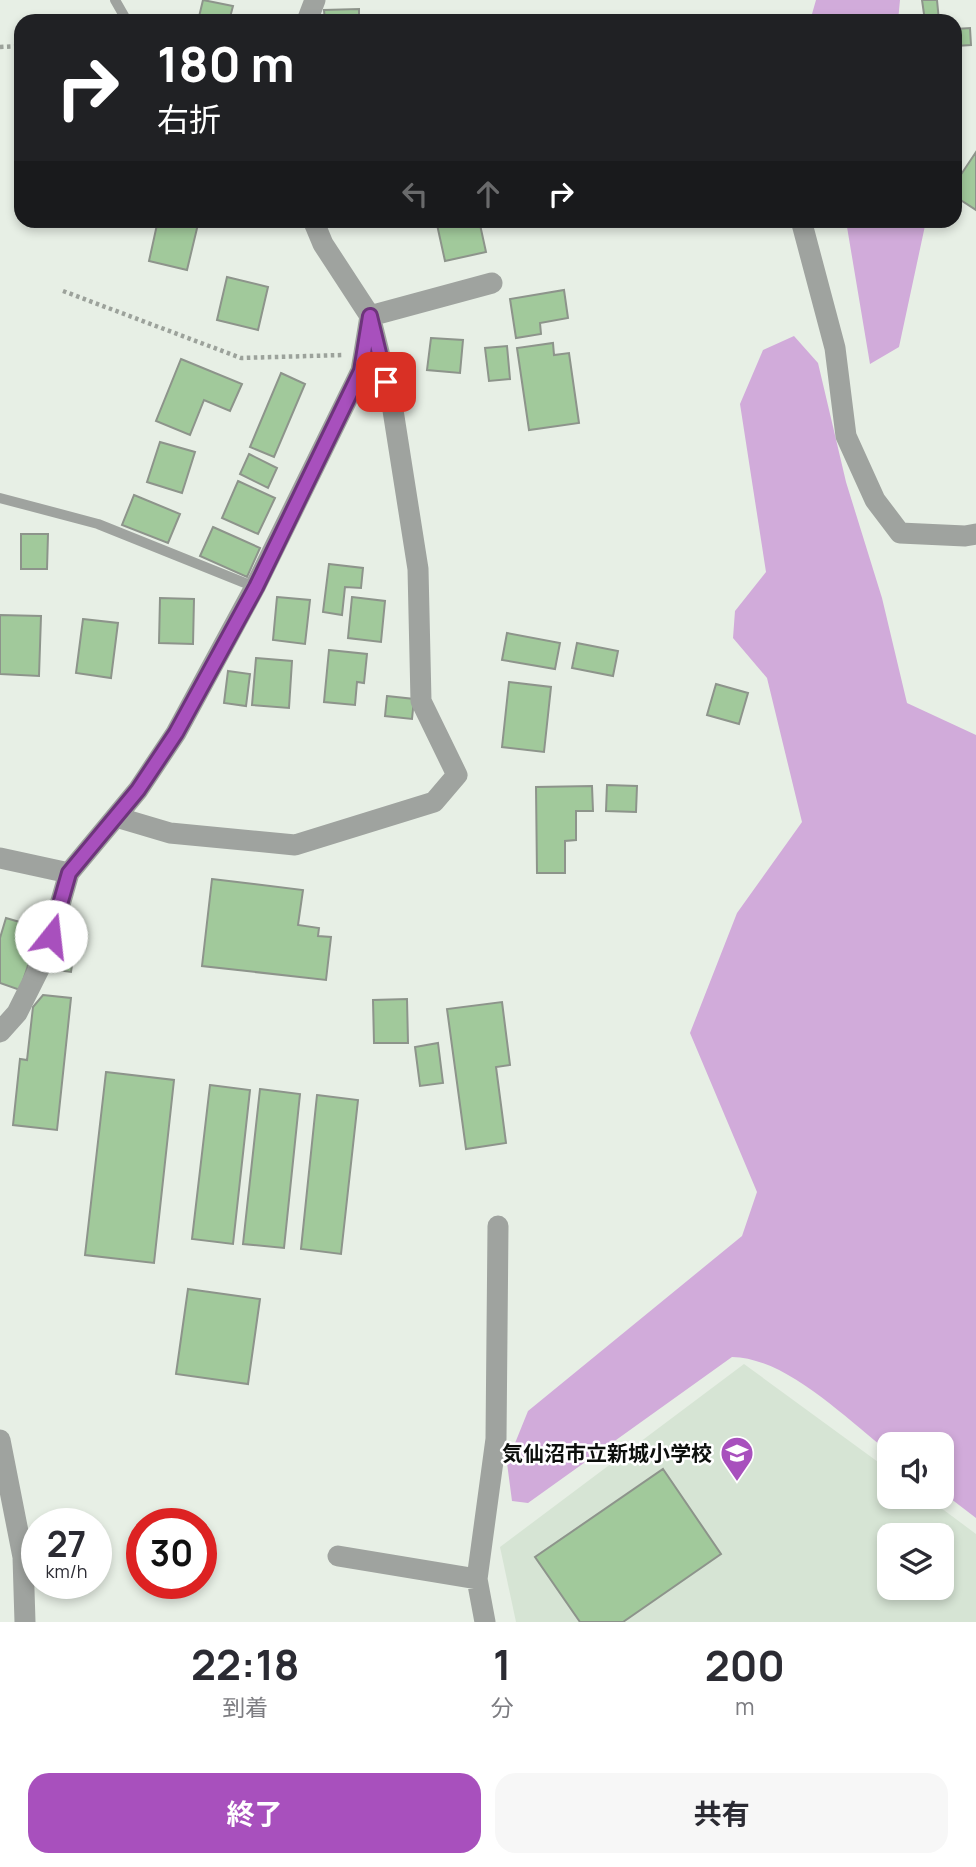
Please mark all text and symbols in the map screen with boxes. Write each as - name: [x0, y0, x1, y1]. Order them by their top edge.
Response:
- text: 180 m: [157, 30, 295, 97]
- icon: right: [42, 42, 133, 133]
- text: 右折: [157, 97, 221, 141]
- icon: left: [396, 175, 434, 213]
- icon: ahead: [469, 175, 507, 213]
- icon: right: [542, 175, 580, 213]
- pin: [356, 352, 416, 412]
- icon: arrive: [367, 363, 405, 401]
- position arrow: [14, 899, 88, 973]
- map controls: [877, 1432, 954, 1600]
- button: sound: [877, 1432, 954, 1509]
- school or university icon: 気仙沼市立新城小学校: [718, 1434, 756, 1483]
- place label: 気仙沼市立新城小学校: [502, 1439, 712, 1467]
- speed limit sign: 30: [126, 1508, 217, 1599]
- text: 27: [47, 1520, 86, 1568]
- button: layers: [877, 1523, 954, 1600]
- text: km/h: [46, 1559, 87, 1583]
- text: 22:18: [191, 1635, 300, 1693]
- text: 1: [493, 1635, 511, 1693]
- text: 200: [705, 1636, 785, 1694]
- text: m: [735, 1690, 755, 1722]
- text: 到着: [222, 1691, 268, 1723]
- text: 分: [491, 1691, 514, 1723]
- button: 終了: [28, 1773, 481, 1853]
- button: 共有: [495, 1773, 948, 1853]

